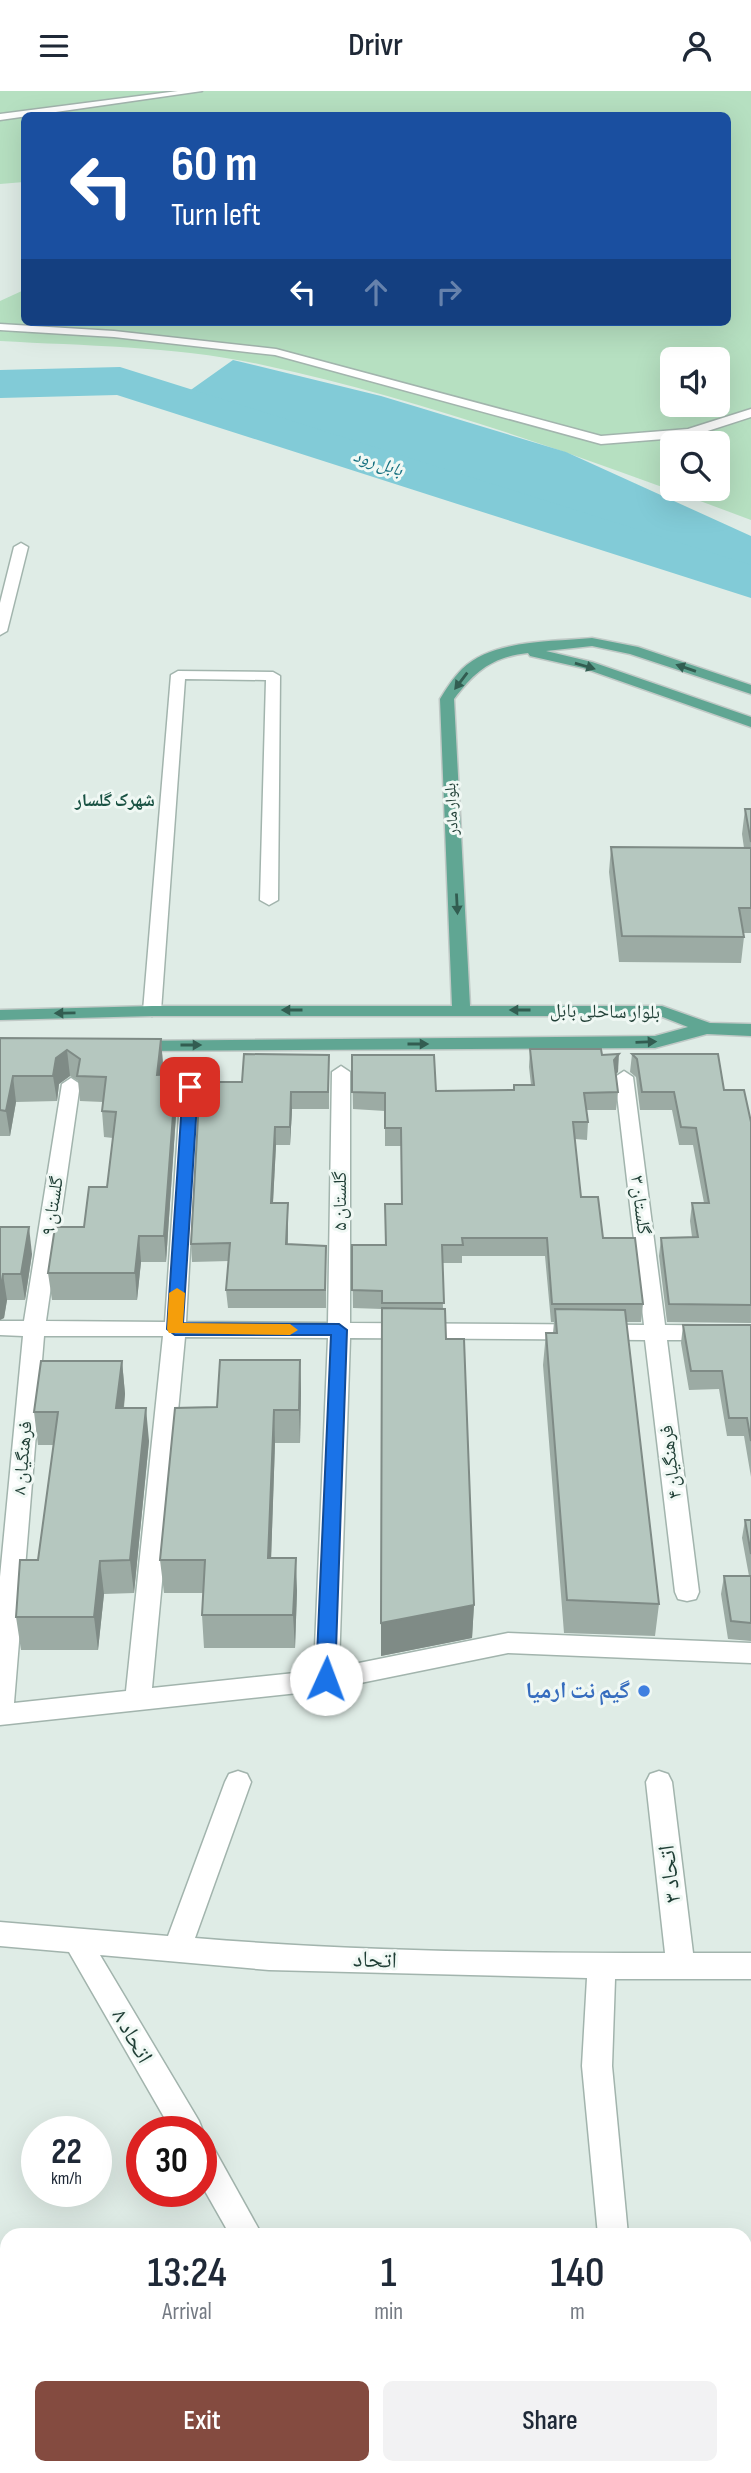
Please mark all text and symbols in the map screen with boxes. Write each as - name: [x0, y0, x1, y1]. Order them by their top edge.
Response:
- text: Drivr: [348, 26, 403, 65]
- icon: menu: [35, 27, 73, 65]
- icon: person: [678, 27, 716, 65]
- text: 60 m: [171, 136, 258, 195]
- icon: left: [56, 140, 147, 231]
- text: Turn left: [171, 196, 261, 235]
- icon: left: [284, 273, 322, 311]
- icon: ahead: [357, 273, 395, 311]
- icon: right: [430, 273, 468, 311]
- map controls: [660, 347, 730, 501]
- button: sound: [660, 347, 730, 417]
- button: search: [660, 431, 730, 501]
- water label: بابل رود: [351, 445, 406, 481]
- one-way arrow: [575, 661, 596, 671]
- one-way arrow: [676, 662, 697, 673]
- one-way arrow: [453, 672, 468, 690]
- street label: بلوار مادر: [441, 782, 463, 837]
- district label: شهرک گلسار: [74, 790, 155, 811]
- one-way arrow: [451, 893, 462, 915]
- street label: بلوار ساحلی بابل: [550, 1000, 660, 1024]
- one-way arrow: [509, 1004, 531, 1016]
- one-way arrow: [281, 1005, 303, 1016]
- one-way arrow: [54, 1007, 76, 1019]
- one-way arrow: [635, 1037, 657, 1048]
- one-way arrow: [407, 1038, 429, 1050]
- one-way arrow: [180, 1039, 202, 1051]
- pin: [160, 1057, 220, 1117]
- icon: arrive: [171, 1068, 209, 1106]
- street label: گلستان ۵: [329, 1171, 352, 1231]
- street label: گلستان ۳: [625, 1174, 655, 1236]
- street label: گلستان ۹: [37, 1175, 69, 1237]
- street label: فرهنگیان ۸: [8, 1420, 38, 1496]
- street label: فرهنگیان ۴: [655, 1424, 687, 1500]
- position arrow: [289, 1642, 363, 1716]
- place label: گیم نت ارمیا: [525, 1677, 630, 1706]
- marker: گیم نت ارمیا: [636, 1683, 652, 1699]
- street label: اتحاد ۳: [653, 1844, 687, 1904]
- street label: اتحاد: [353, 1945, 397, 1975]
- street label: اتحاد ۸: [105, 2004, 159, 2068]
- speed limit sign: 30: [126, 2116, 217, 2207]
- text: 22: [51, 2131, 82, 2174]
- text: km/h: [51, 2168, 82, 2189]
- text: 13:24: [147, 2248, 227, 2299]
- text: 1: [381, 2248, 396, 2299]
- text: 140: [550, 2248, 605, 2299]
- text: Arrival: [162, 2298, 212, 2326]
- text: min: [374, 2298, 403, 2326]
- text: m: [570, 2298, 585, 2326]
- button: Exit: [35, 2381, 369, 2461]
- button: Share: [383, 2381, 717, 2461]

